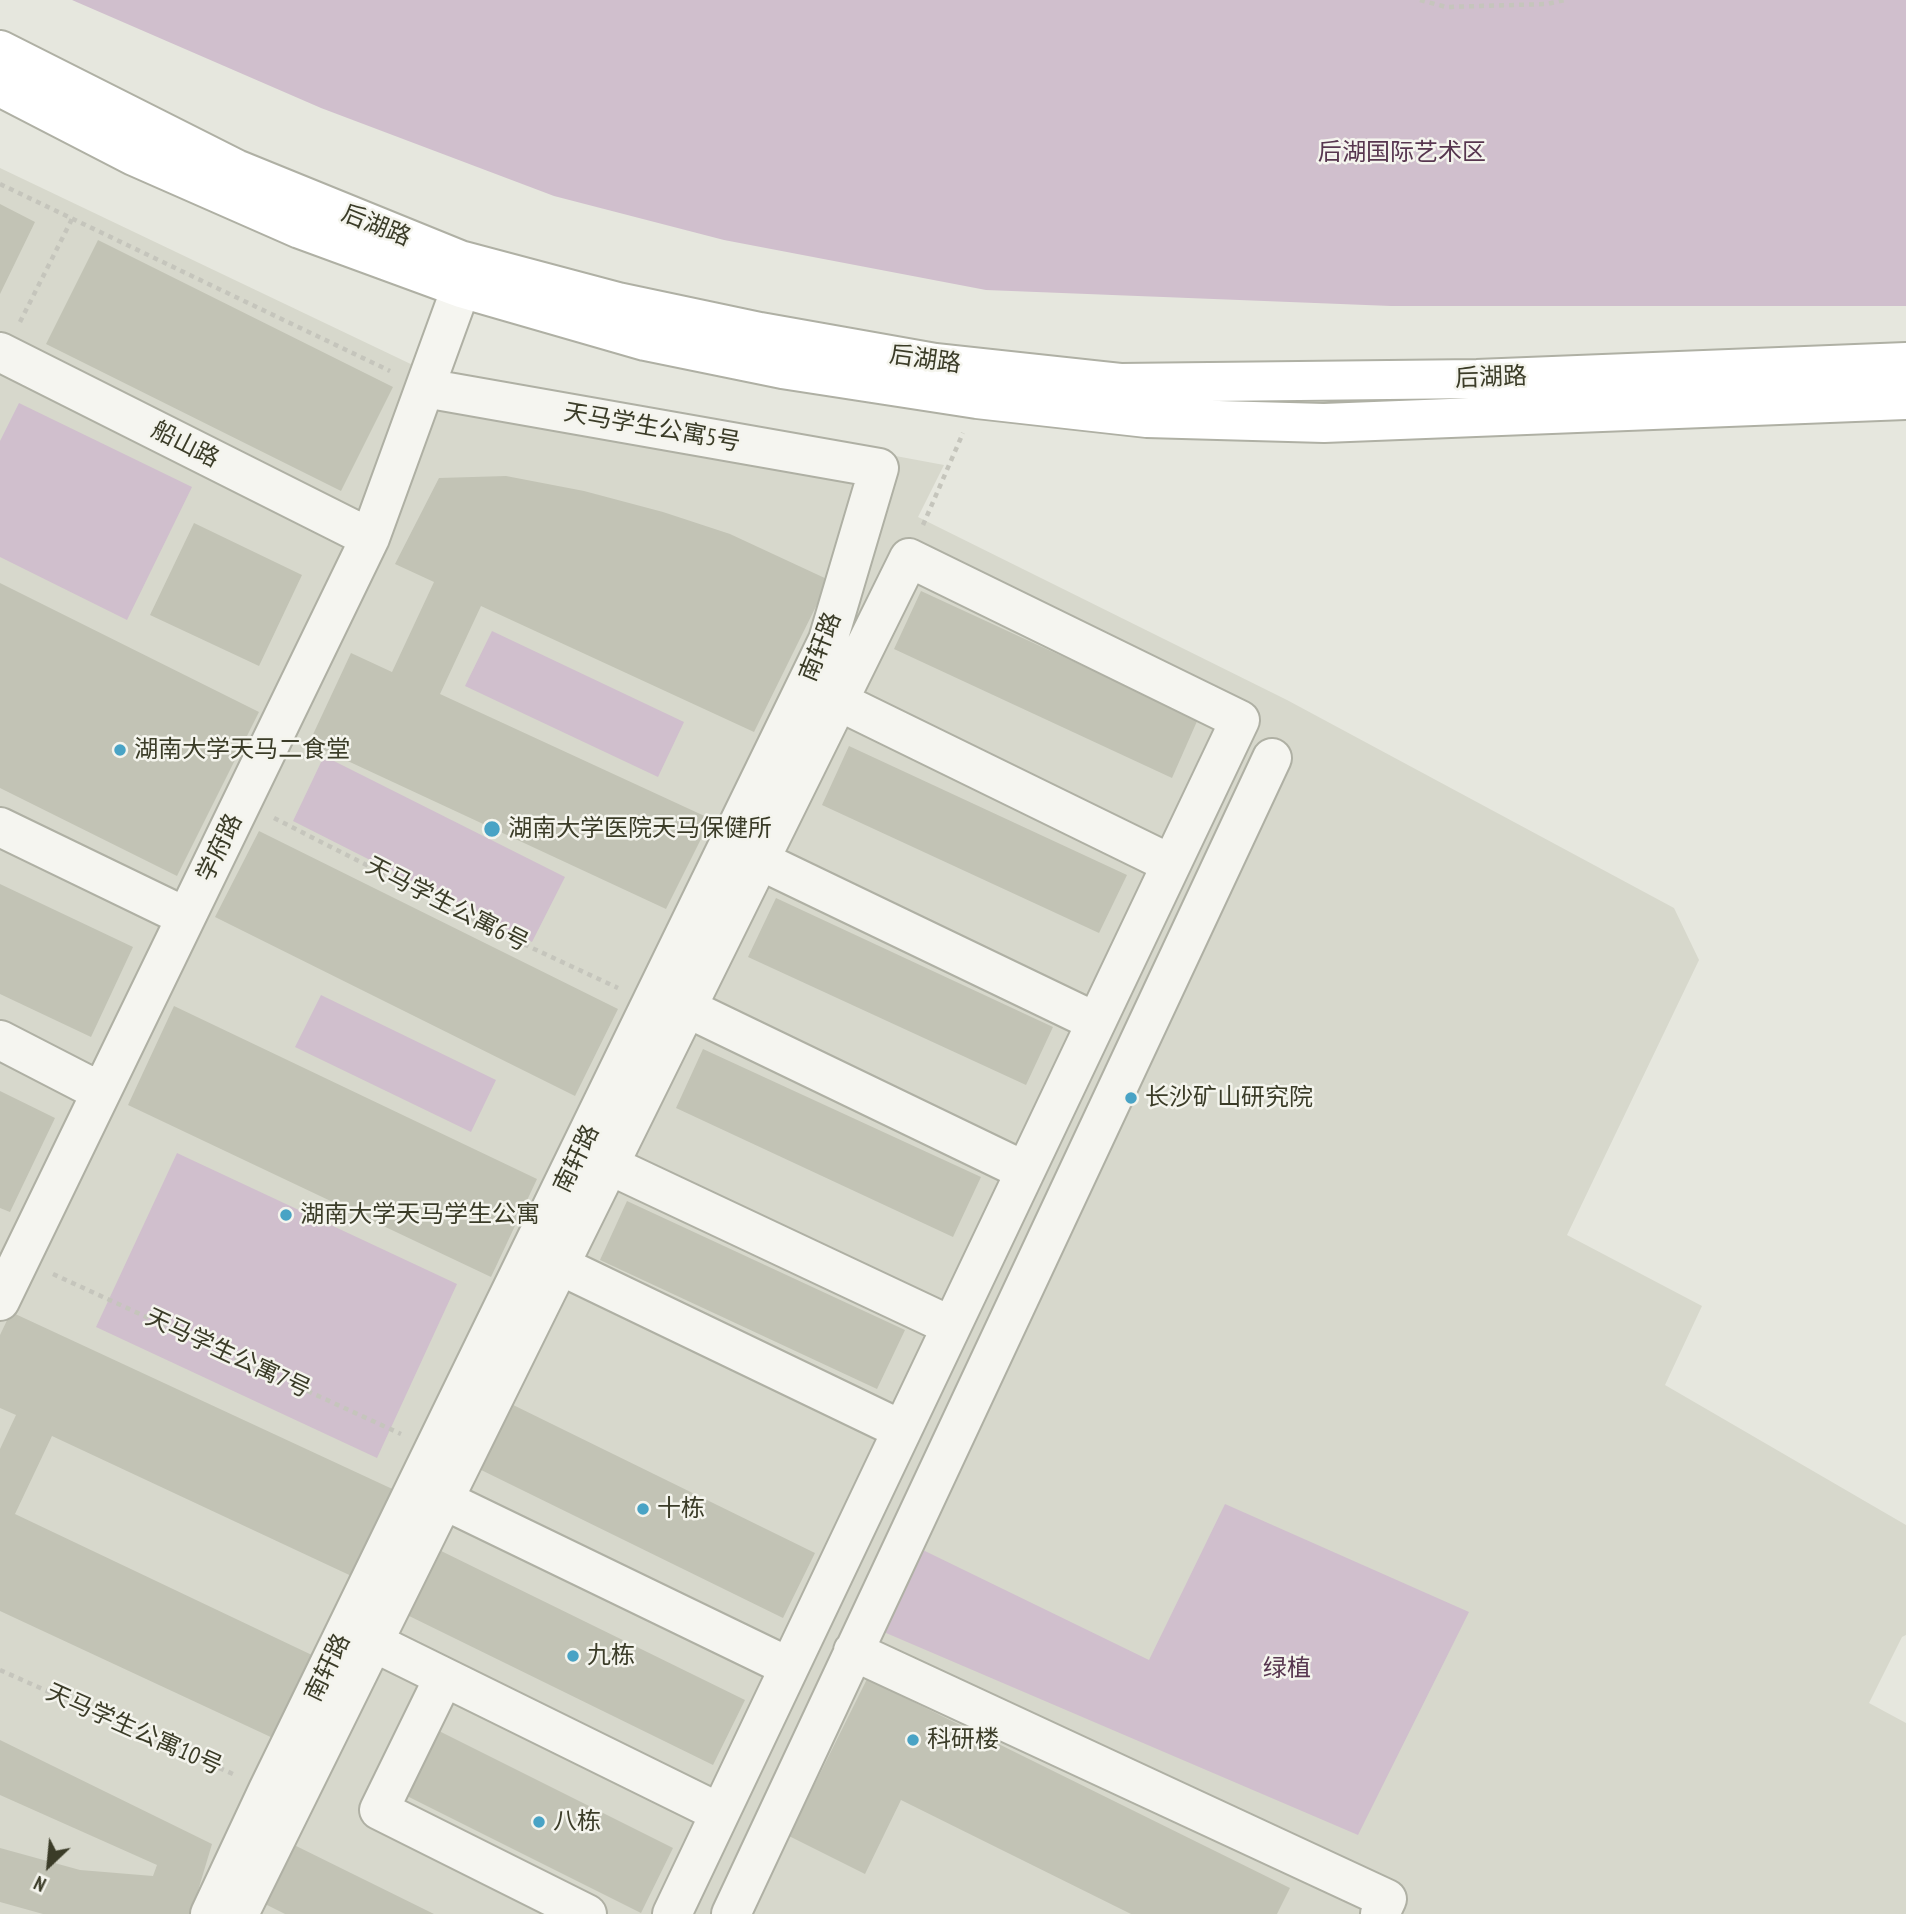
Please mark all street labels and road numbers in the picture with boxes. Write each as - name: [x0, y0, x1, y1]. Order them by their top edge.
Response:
- street label: 后湖路: [337, 199, 415, 253]
- street label: 后湖路: [887, 341, 963, 379]
- street label: 后湖路: [1455, 362, 1527, 394]
- street label: 天马学生公寓5号: [561, 398, 743, 458]
- street label: 船山路: [146, 416, 224, 474]
- street label: 南轩路: [794, 608, 848, 686]
- street label: 学府路: [191, 809, 249, 887]
- street label: 天马学生公寓6号: [361, 852, 533, 958]
- street label: 南轩路: [548, 1120, 606, 1198]
- street label: 天马学生公寓7号: [141, 1303, 315, 1405]
- street label: 南轩路: [299, 1629, 357, 1707]
- street label: 天马学生公寓10号: [42, 1678, 226, 1782]

